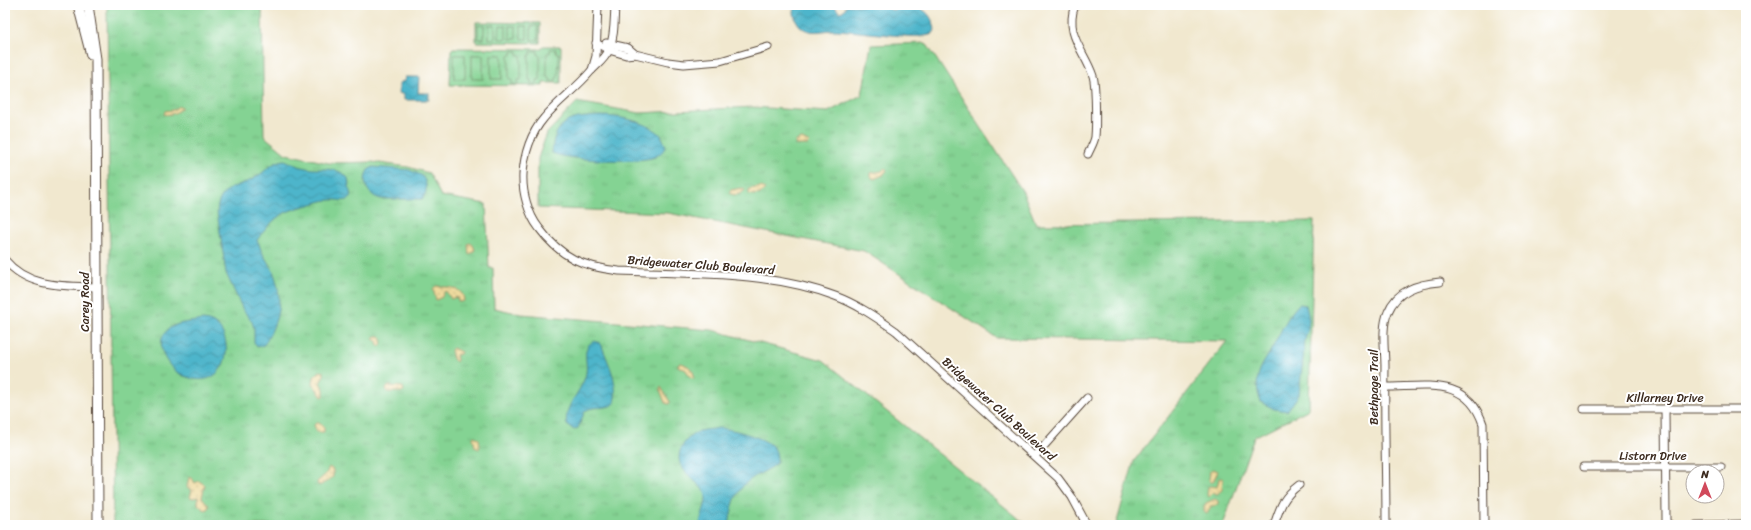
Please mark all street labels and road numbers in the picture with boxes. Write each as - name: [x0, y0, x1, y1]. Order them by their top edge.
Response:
- street label: Bridgewater Club Boulevard: [627, 249, 776, 281]
- street label: Carey Road: [74, 272, 96, 332]
- street label: Bethpage Trail: [1363, 348, 1385, 425]
- street label: Bridgewater Club Boulevard: [937, 351, 1062, 467]
- street label: Killarney Drive: [1626, 387, 1704, 409]
- street label: Listorn Drive: [1619, 445, 1687, 467]

